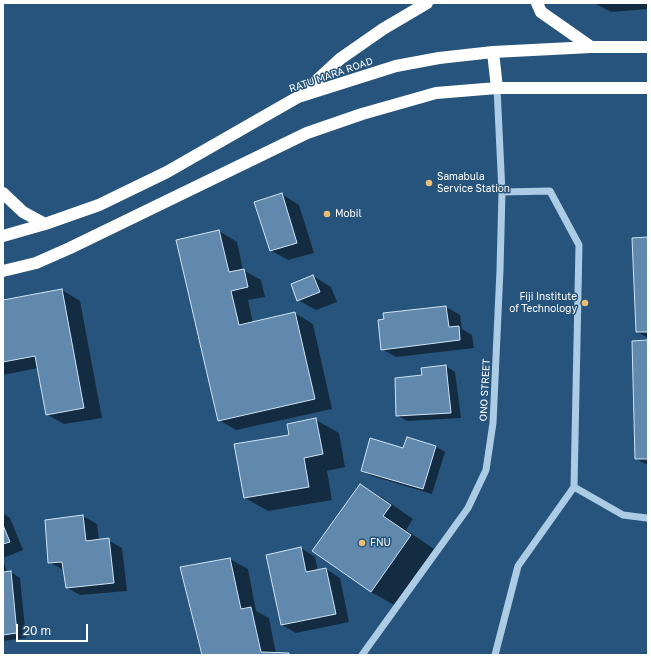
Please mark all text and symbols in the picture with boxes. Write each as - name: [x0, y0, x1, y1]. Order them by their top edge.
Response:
- street label: RATU MARA ROAD: [288, 55, 374, 95]
- place label: Samabula Service Station: [437, 171, 510, 194]
- marker: Samabula Service Station: [424, 178, 434, 188]
- place label: Mobil: [335, 208, 362, 220]
- marker: Mobil: [322, 209, 332, 219]
- place label: Fiji Institute of Technology: [509, 291, 577, 314]
- marker: Fiji Institute of Technology: [580, 298, 590, 308]
- street label: ONO STREET: [477, 358, 493, 422]
- place label: FNU: [370, 537, 391, 549]
- marker: FNU: [357, 538, 367, 548]
- scale bar: [18, 616, 90, 642]
- text: 20 m: [23, 623, 51, 638]

